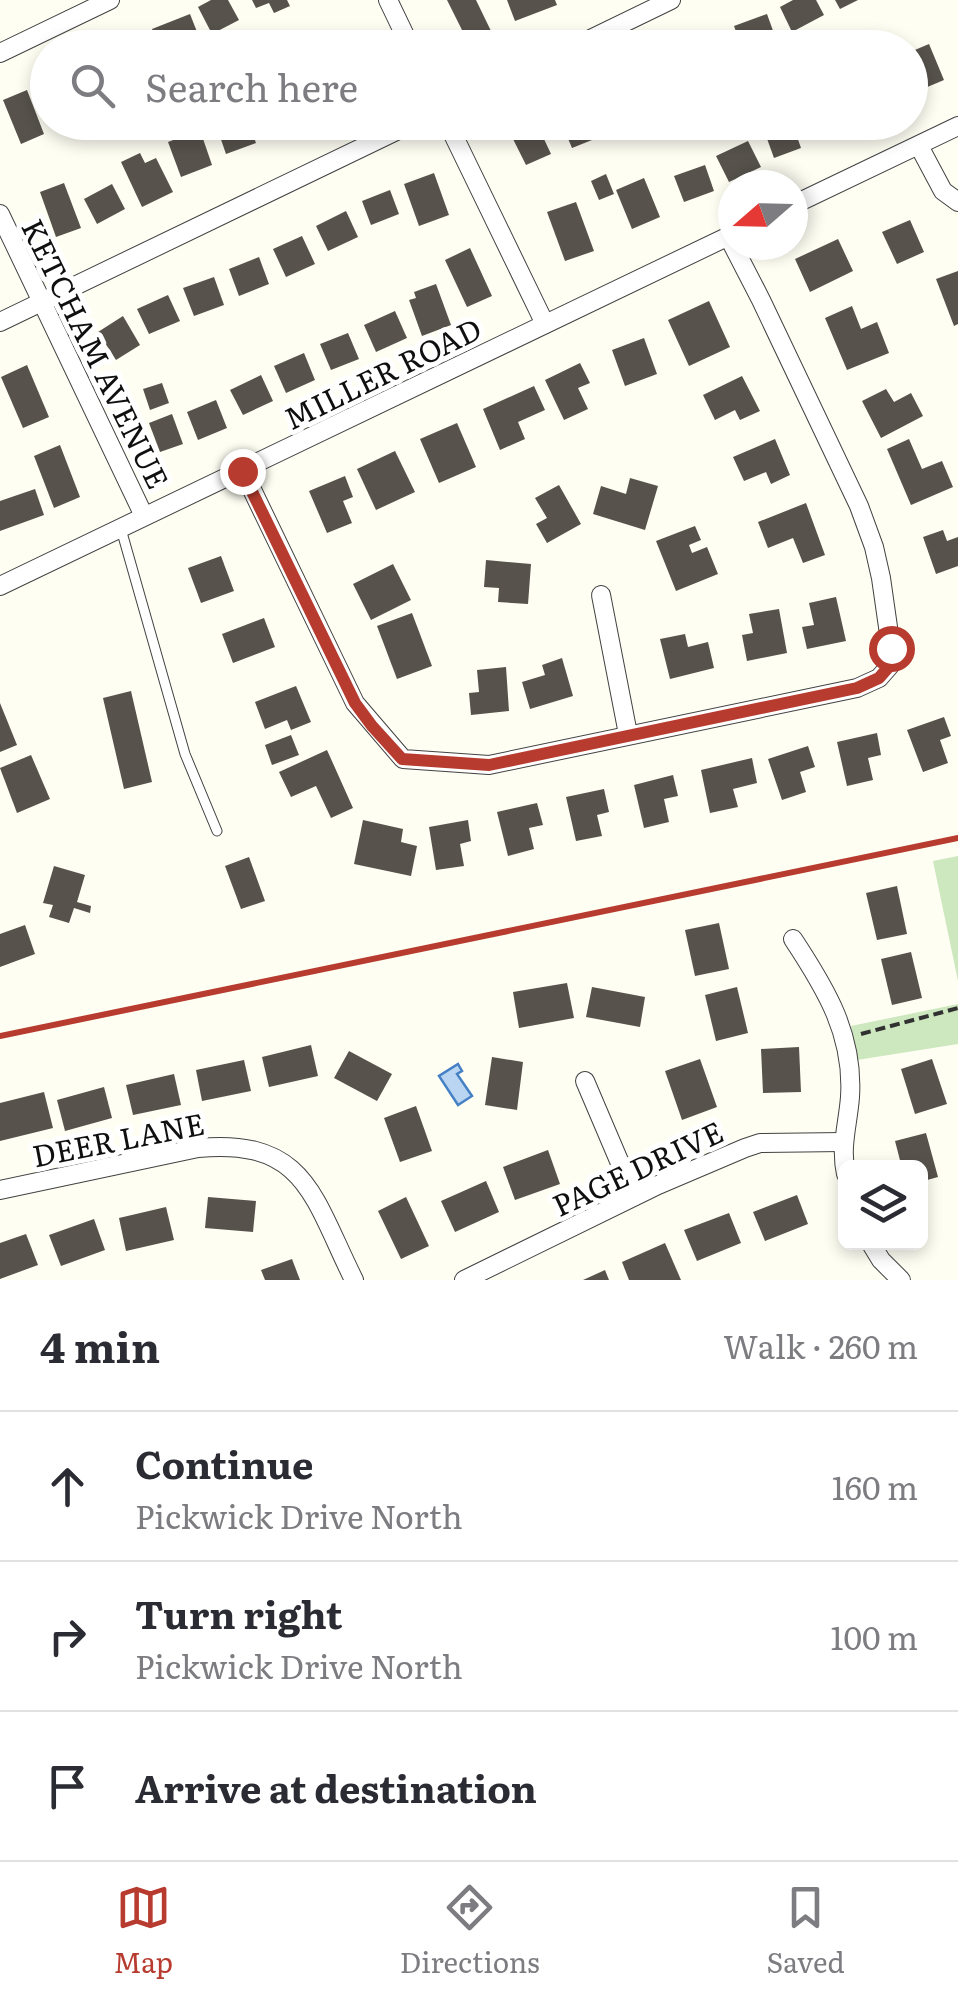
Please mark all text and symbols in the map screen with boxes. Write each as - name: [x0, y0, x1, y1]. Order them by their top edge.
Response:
- search box: [30, 30, 928, 140]
- text: Search here: [145, 57, 358, 114]
- icon: search: [65, 58, 120, 113]
- north arrow: [718, 170, 808, 260]
- street label: KETCHAM AVENUE: [12, 211, 182, 495]
- street label: MILLER ROAD: [276, 305, 488, 439]
- route end: [220, 449, 266, 495]
- route start: [869, 626, 915, 672]
- street label: DEER LANE: [28, 1100, 208, 1176]
- street label: PAGE DRIVE: [544, 1108, 730, 1226]
- map controls: [838, 1160, 928, 1250]
- button: layers: [838, 1160, 928, 1250]
- text: 4 min: [40, 1314, 160, 1376]
- text: Walk · 260 m: [723, 1321, 918, 1369]
- text: Continue: [135, 1434, 313, 1491]
- icon: ahead: [40, 1459, 95, 1514]
- text: 160 m: [832, 1462, 918, 1510]
- text: Pickwick Drive North: [135, 1491, 463, 1539]
- text: Turn right: [135, 1584, 342, 1641]
- icon: right: [40, 1609, 95, 1664]
- text: 100 m: [831, 1612, 918, 1660]
- text: Pickwick Drive North: [135, 1641, 463, 1689]
- text: Arrive at destination: [135, 1758, 537, 1815]
- icon: arrive: [40, 1759, 95, 1814]
- tab: Map: [113, 1880, 173, 1982]
- tab: Directions: [400, 1880, 540, 1982]
- tab: Saved: [767, 1880, 845, 1982]

